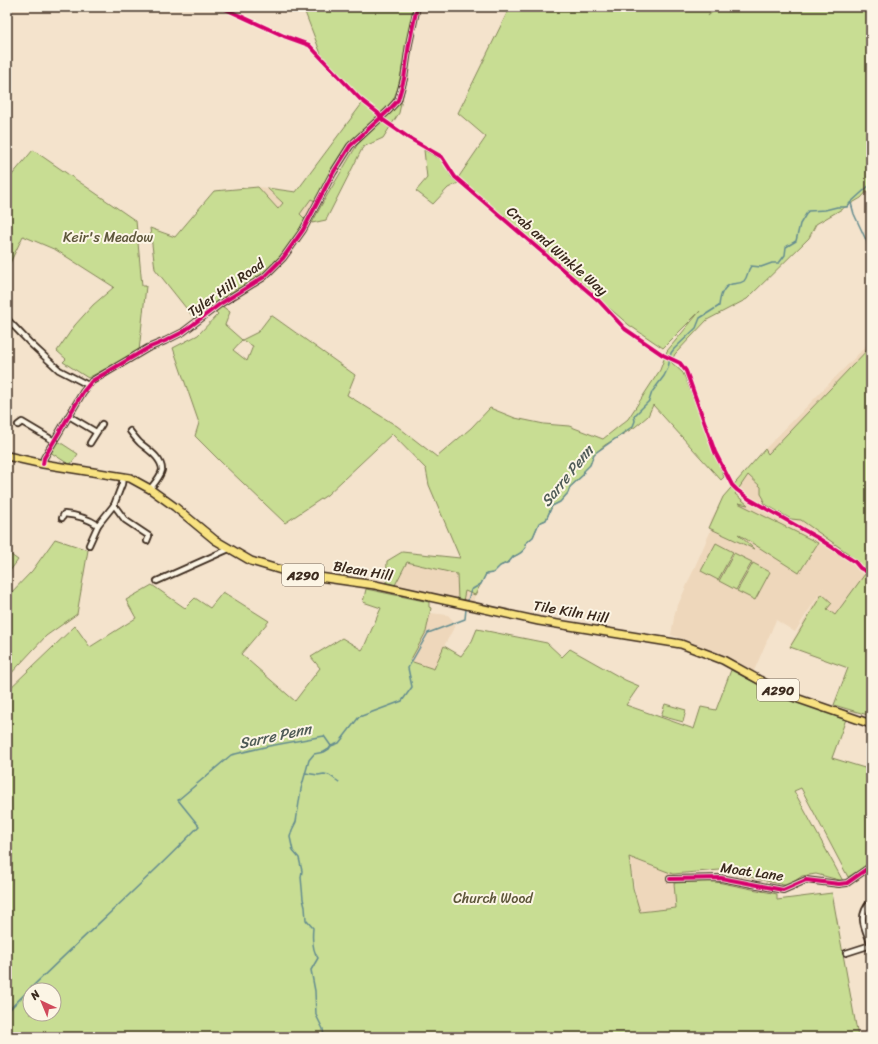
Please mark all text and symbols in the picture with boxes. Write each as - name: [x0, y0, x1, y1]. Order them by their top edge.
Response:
- street label: Crab and Winkle Way: [501, 200, 614, 303]
- park label: Keir's Meadow: [63, 225, 153, 250]
- street label: Tyler Hill Road: [182, 251, 271, 324]
- water label: Sarre Penn: [534, 438, 601, 513]
- street label: Blean Hill: [331, 553, 396, 589]
- road number: A290: [282, 564, 324, 586]
- street label: Tile Kiln Hill: [531, 593, 612, 631]
- road number: A290: [757, 679, 799, 701]
- water label: Sarre Penn: [237, 715, 315, 756]
- street label: Moat Lane: [719, 855, 785, 889]
- park label: Church Wood: [453, 886, 534, 911]
- north arrow: [22, 982, 62, 1022]
- text: N: [25, 985, 45, 1005]

